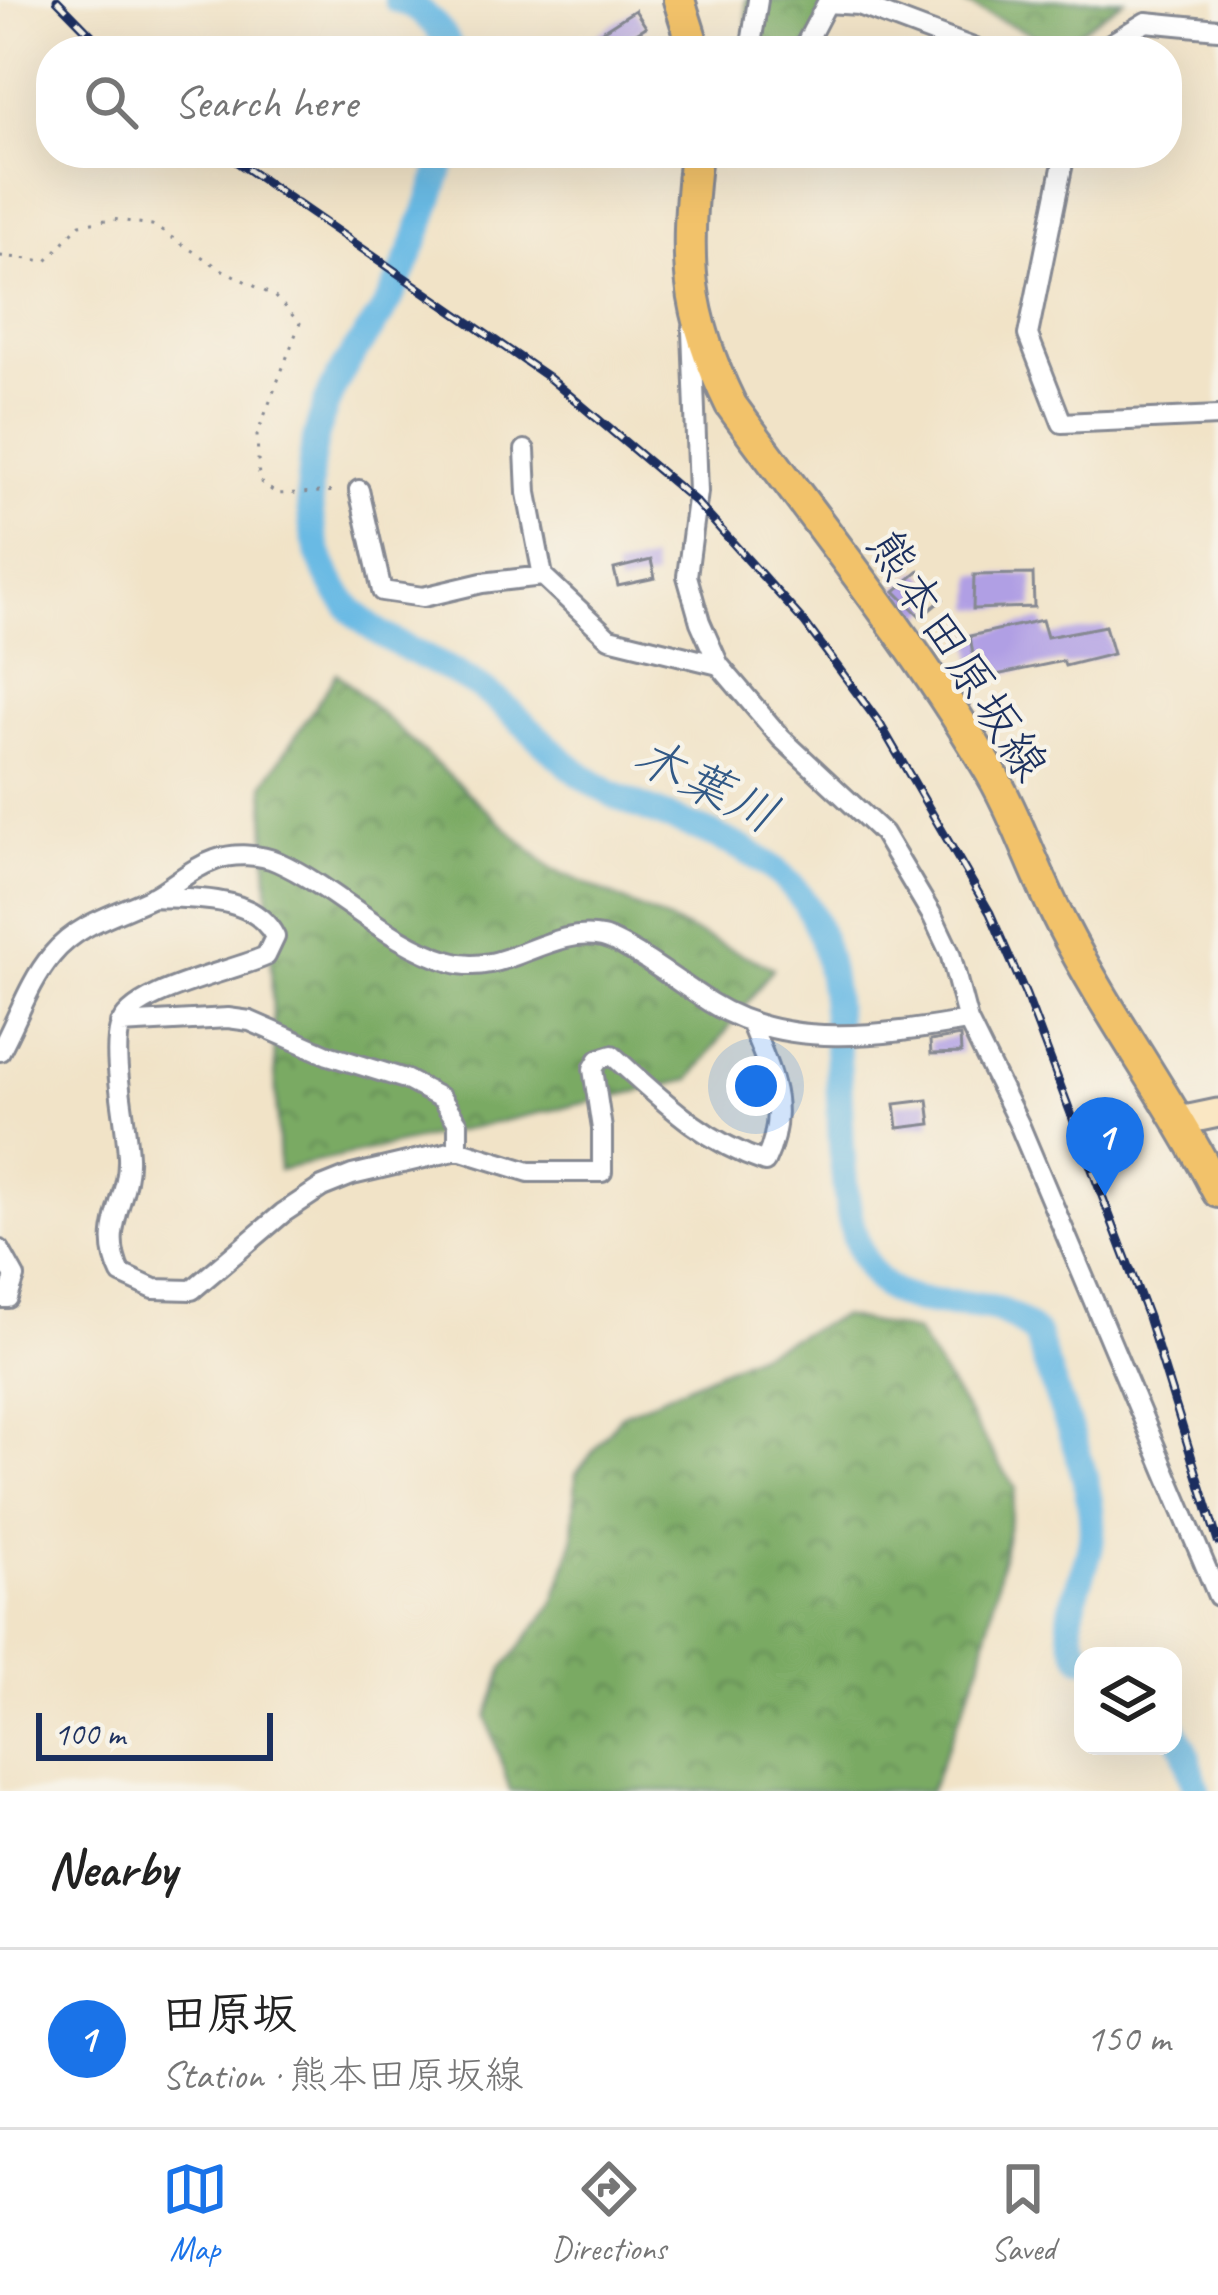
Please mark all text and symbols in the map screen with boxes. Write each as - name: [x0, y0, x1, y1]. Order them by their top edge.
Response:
- search box: [36, 36, 1182, 168]
- icon: search: [78, 69, 144, 135]
- text: Search here: [174, 74, 357, 131]
- street label: 熊本田原坂線: [854, 518, 1062, 792]
- water label: 木葉川: [623, 723, 789, 847]
- your location: [726, 1056, 786, 1116]
- pin: 1: [1066, 1097, 1144, 1196]
- map controls: [1074, 1647, 1182, 1755]
- button: layers: [1074, 1647, 1182, 1755]
- scale bar: [36, 1707, 273, 1760]
- text: 100 m: [54, 1713, 125, 1755]
- text: Nearby: [48, 1837, 176, 1901]
- text: 田原坂: [162, 1986, 297, 2043]
- text: 1: [78, 2014, 96, 2063]
- text: 150 m: [1086, 2014, 1170, 2063]
- text: Station · 熊本田原坂線: [162, 2051, 523, 2100]
- tab: Map: [162, 2156, 228, 2270]
- tab: Directions: [552, 2156, 666, 2270]
- tab: Saved: [990, 2156, 1056, 2270]

